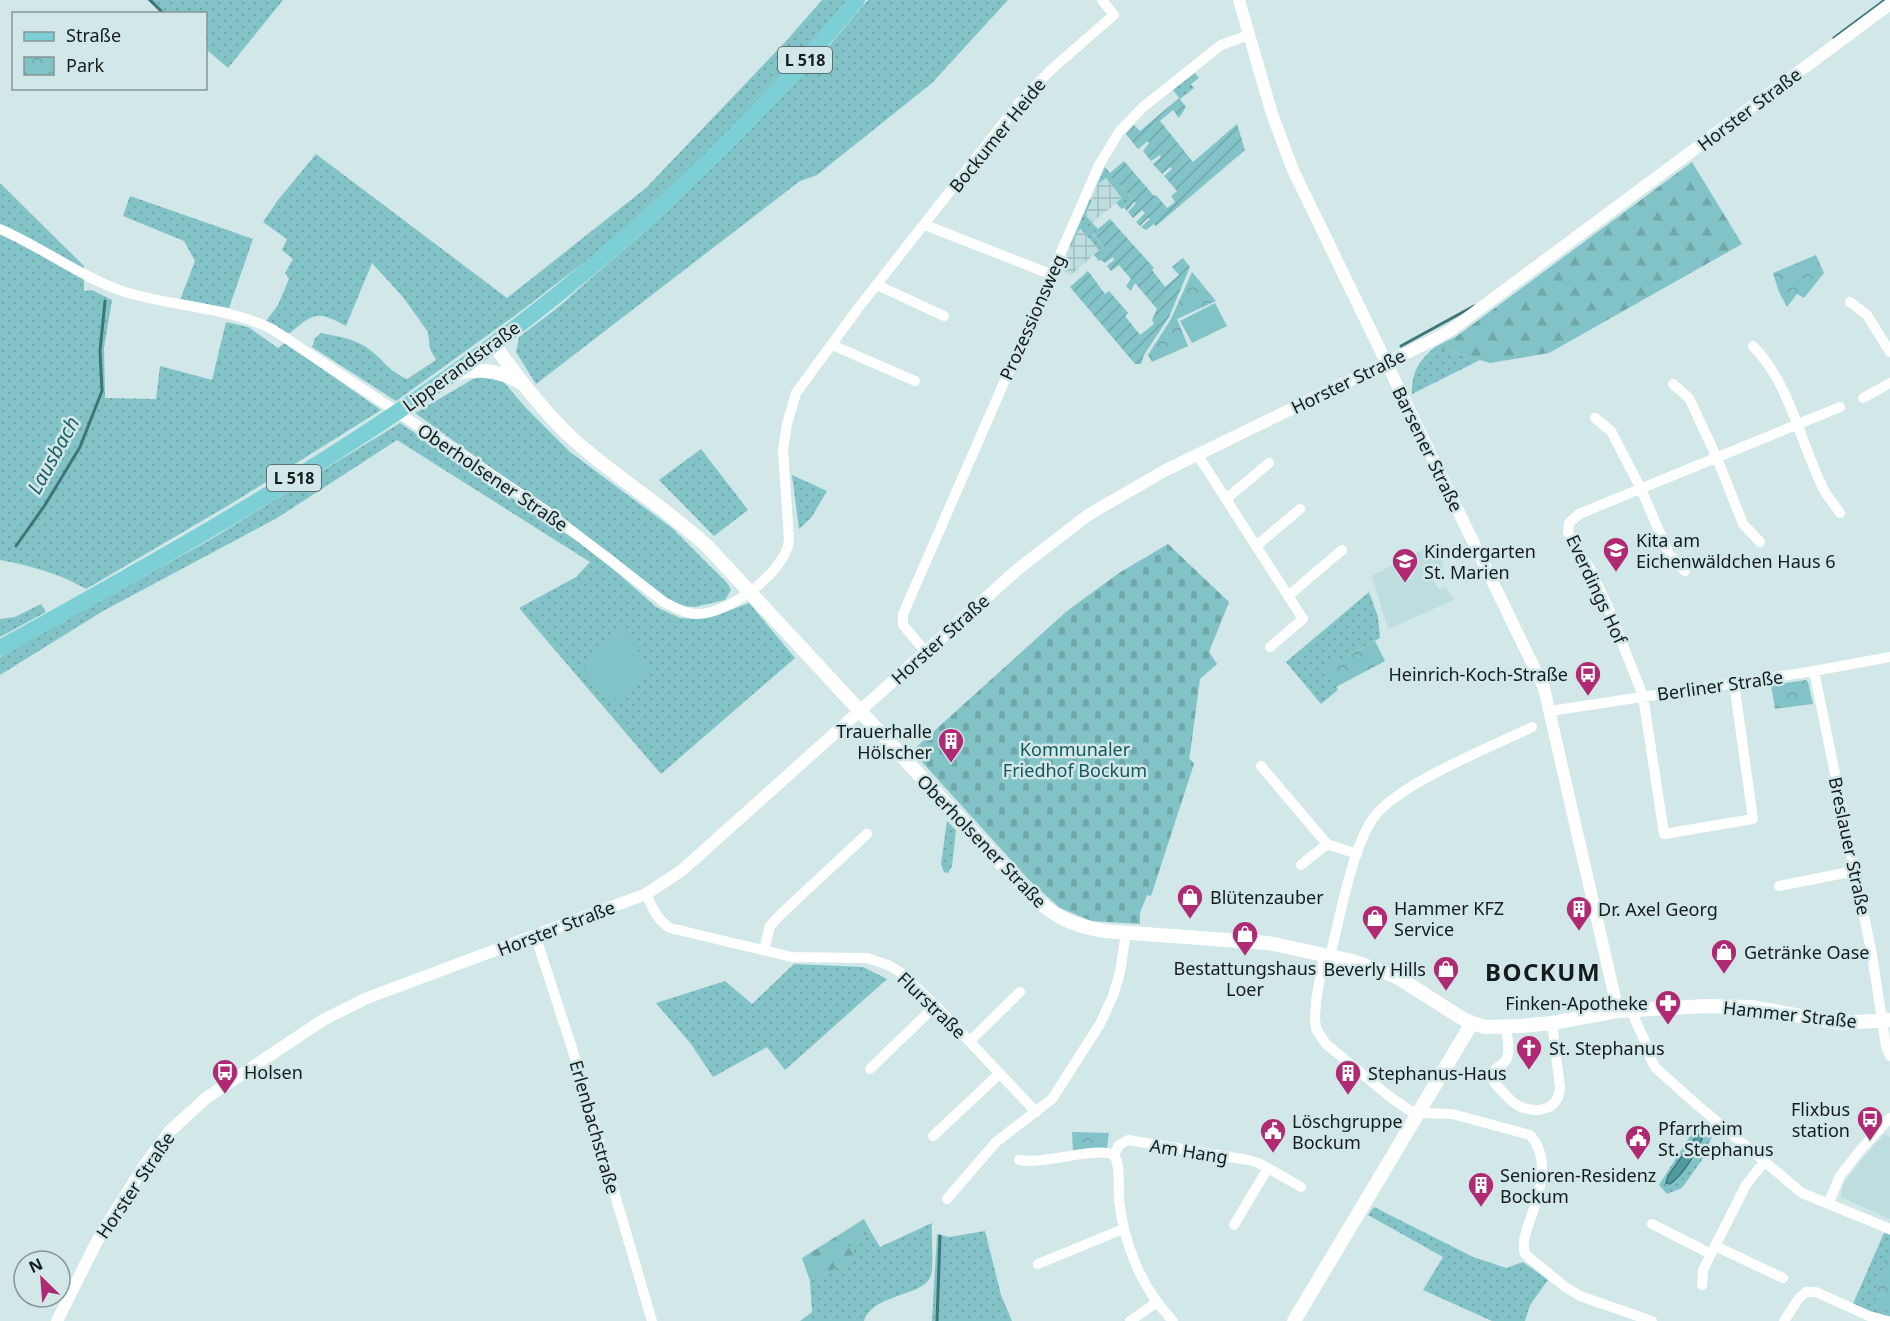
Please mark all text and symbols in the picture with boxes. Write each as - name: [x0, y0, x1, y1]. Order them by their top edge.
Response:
- legend: [12, 12, 207, 90]
- text: Straße: [66, 23, 121, 47]
- road number: L 518: [778, 47, 832, 73]
- text: Park: [66, 53, 104, 77]
- street label: Horster Straße: [1692, 62, 1806, 156]
- street label: Bockumer Heide: [943, 73, 1051, 197]
- street label: Prozessionsweg: [994, 250, 1070, 384]
- street label: Lipperandstraße: [397, 315, 525, 417]
- street label: Horster Straße: [1287, 343, 1409, 419]
- street label: Barsener Straße: [1387, 382, 1469, 516]
- water label: Lausbach: [21, 411, 85, 499]
- street label: Oberholsener Straße: [413, 418, 573, 536]
- road number: L 518: [267, 465, 321, 491]
- place label: Kita am Eichenwäldchen Haus 6: [1636, 528, 1836, 573]
- street label: Everdings Hof: [1561, 530, 1633, 648]
- school or university icon: Kita am Eichenwäldchen Haus 6: [1601, 535, 1631, 573]
- place label: Kindergarten St. Marien: [1424, 539, 1536, 584]
- school or university icon: Kindergarten St. Marien: [1390, 546, 1420, 584]
- street label: Horster Straße: [886, 589, 994, 689]
- bus stop icon: Heinrich-Koch-Straße: [1573, 659, 1603, 697]
- place label: Heinrich-Koch-Straße: [1388, 662, 1568, 686]
- street label: Berliner Straße: [1655, 664, 1785, 706]
- place label: Trauerhalle Hölscher: [836, 719, 933, 764]
- building icon: Trauerhalle Hölscher: [936, 726, 966, 764]
- park label: Kommunaler Friedhof Bockum: [1003, 737, 1147, 782]
- street label: Oberholsener Straße: [912, 769, 1052, 913]
- street label: Breslauer Straße: [1824, 775, 1876, 917]
- shop icon: Blütenzauber: [1175, 882, 1205, 920]
- place label: Blütenzauber: [1210, 885, 1324, 909]
- building icon: Dr. Axel Georg: [1564, 894, 1594, 932]
- street label: Horster Straße: [494, 895, 618, 961]
- place label: Hammer KFZ Service: [1394, 896, 1504, 941]
- place label: Dr. Axel Georg: [1598, 897, 1718, 921]
- shop icon: Hammer KFZ Service: [1360, 903, 1390, 941]
- shop icon: Bestattungshaus Loer: [1230, 919, 1260, 957]
- shop icon: Getränke Oase: [1709, 937, 1739, 975]
- place label: Getränke Oase: [1744, 940, 1869, 964]
- shop icon: Beverly Hills: [1431, 954, 1461, 992]
- district label: BOCKUM: [1485, 955, 1601, 988]
- place label: Bestattungshaus Loer: [1174, 956, 1316, 1001]
- place label: Beverly Hills: [1323, 957, 1426, 981]
- street label: Flurstraße: [893, 966, 971, 1044]
- pharmacy icon: Finken-Apotheke: [1653, 988, 1683, 1026]
- place label: Finken-Apotheke: [1505, 991, 1648, 1015]
- street label: Hammer Straße: [1722, 995, 1858, 1033]
- church icon: St. Stephanus: [1514, 1033, 1544, 1071]
- place label: St. Stephanus: [1549, 1036, 1665, 1060]
- bus stop icon: Holsen: [210, 1057, 240, 1095]
- street label: Erlenbachstraße: [564, 1057, 626, 1197]
- building icon: Stephanus-Haus: [1333, 1058, 1363, 1096]
- place label: Holsen: [244, 1060, 303, 1084]
- place label: Stephanus-Haus: [1368, 1061, 1507, 1085]
- place label: Flixbus station: [1791, 1097, 1850, 1142]
- bus stop icon: Flixbus station: [1855, 1104, 1885, 1142]
- place label: Löschgruppe Bockum: [1292, 1109, 1403, 1154]
- public building icon: Löschgruppe Bockum: [1258, 1116, 1288, 1154]
- place label: Pfarrheim St. Stephanus: [1658, 1116, 1774, 1161]
- public building icon: Pfarrheim St. Stephanus: [1623, 1123, 1653, 1161]
- street label: Horster Straße: [90, 1127, 180, 1243]
- street label: Am Hang: [1148, 1133, 1230, 1169]
- place label: Senioren-Residenz Bockum: [1500, 1163, 1656, 1208]
- building icon: Senioren-Residenz Bockum: [1466, 1170, 1496, 1208]
- north arrow: [12, 1249, 72, 1309]
- text: N: [25, 1253, 46, 1278]

